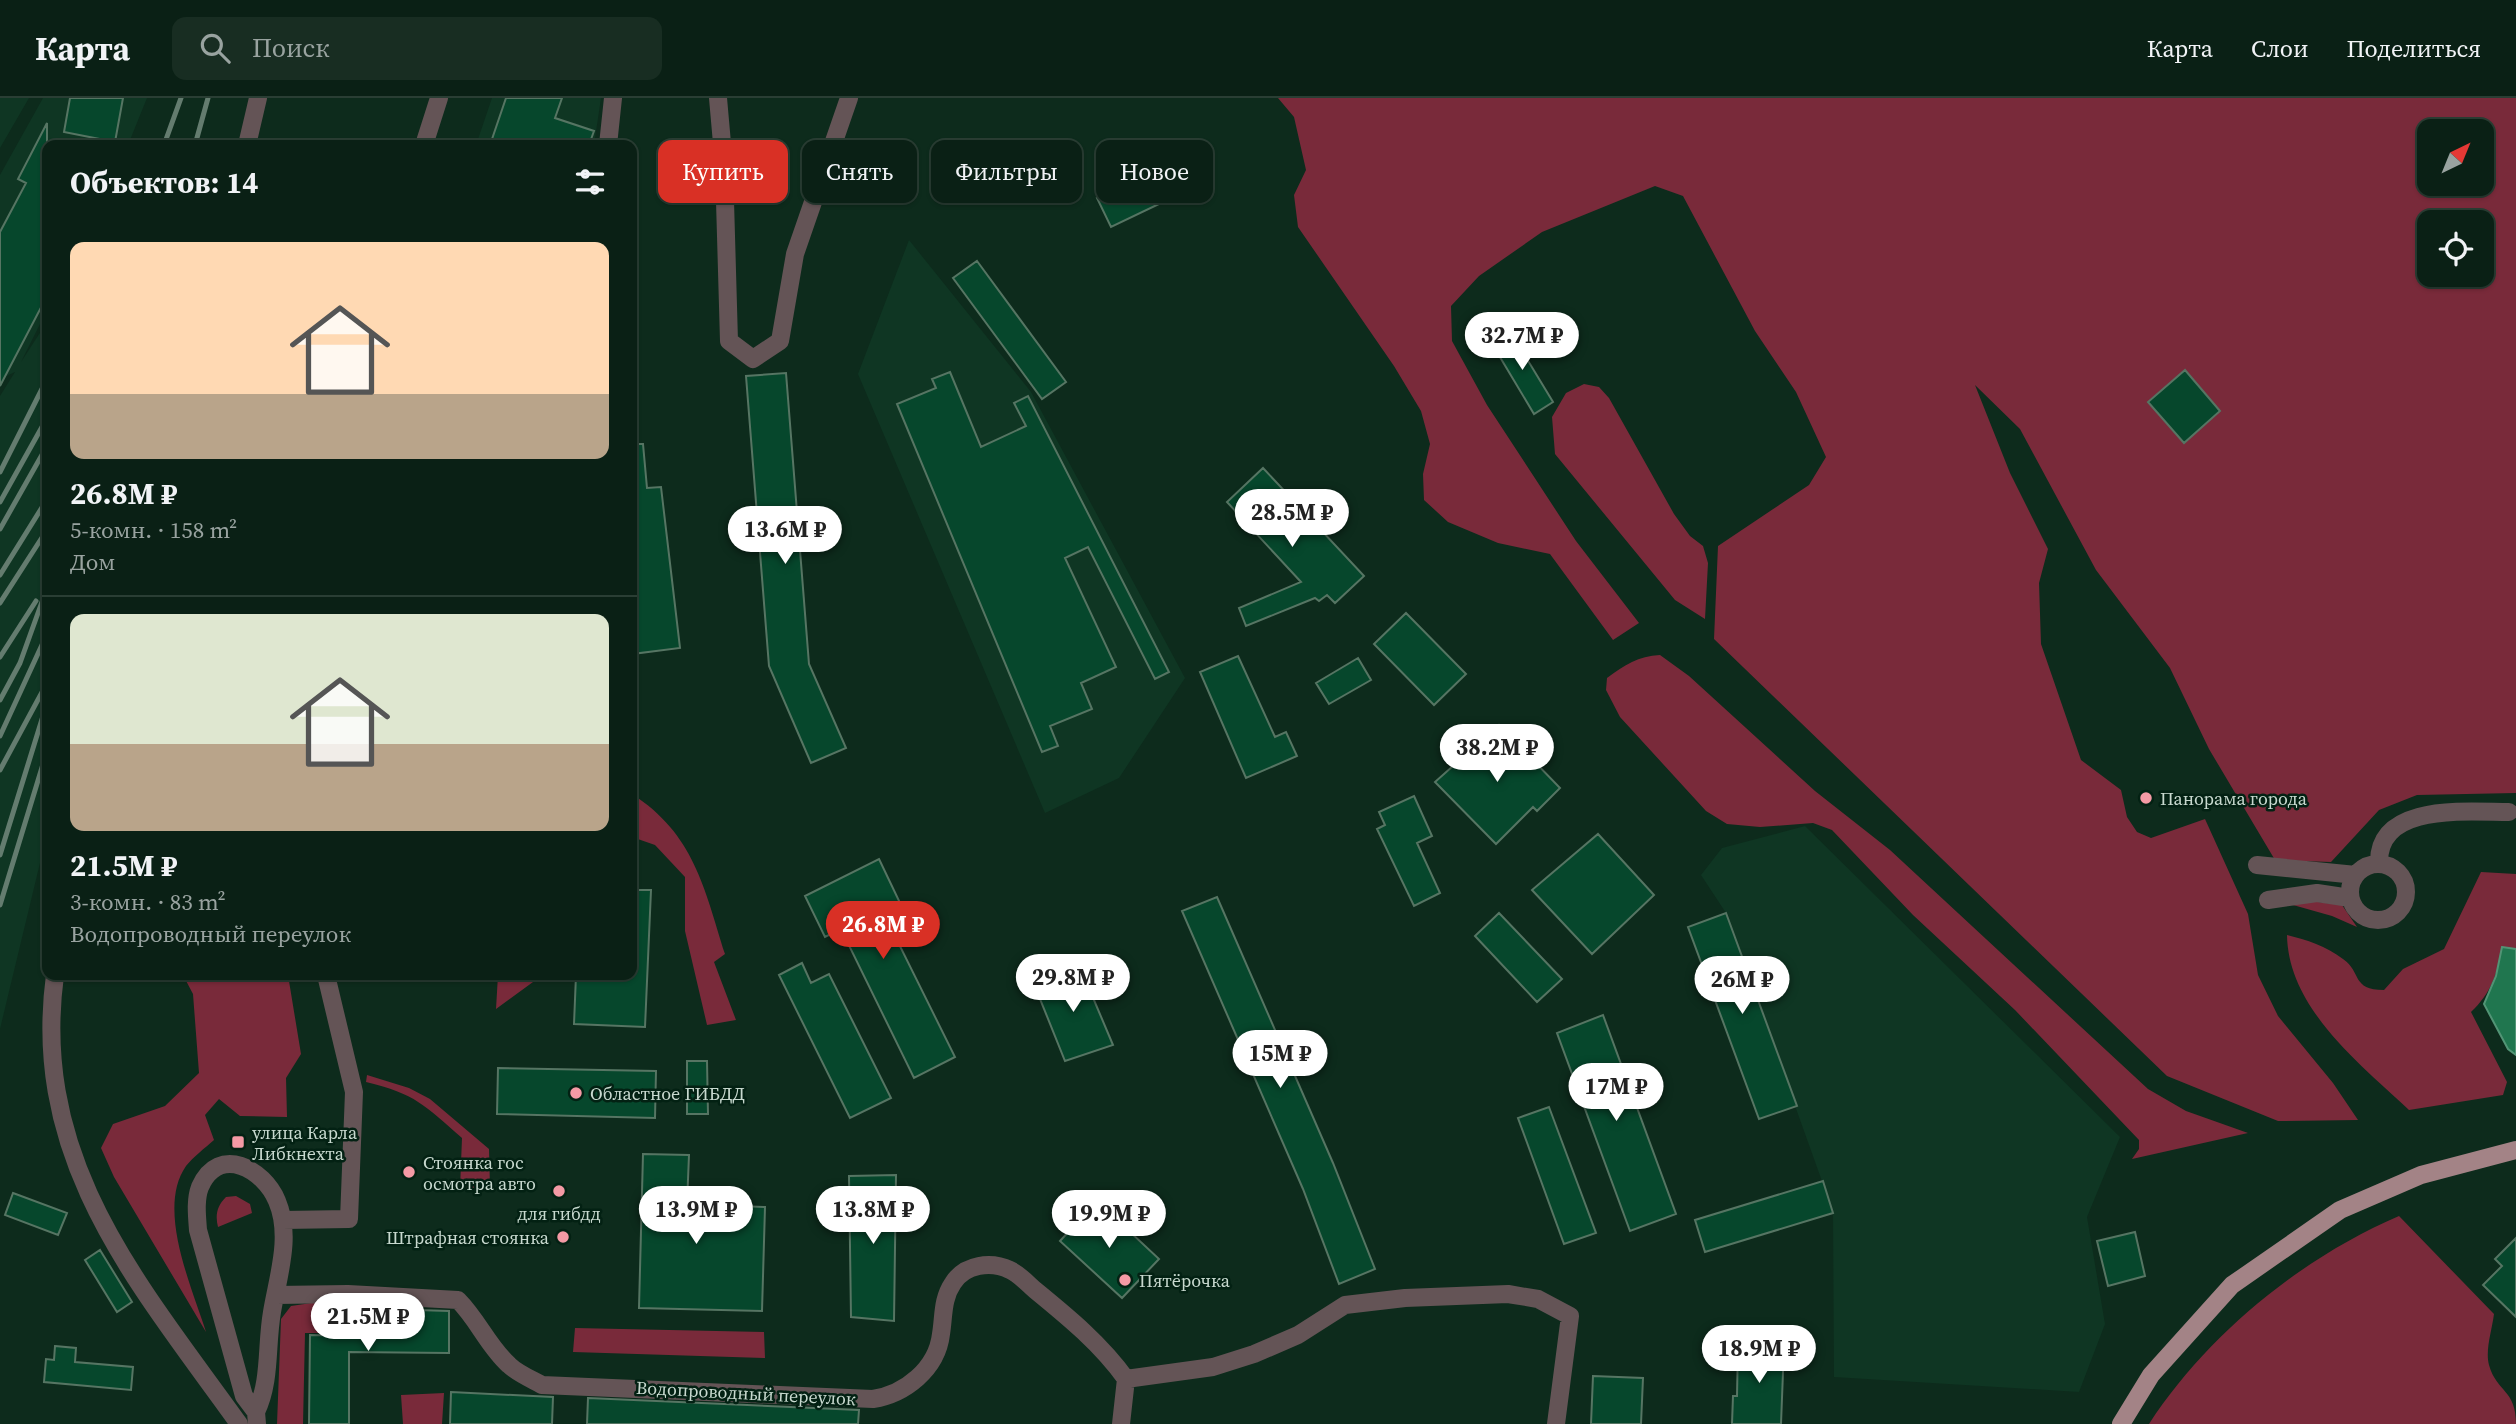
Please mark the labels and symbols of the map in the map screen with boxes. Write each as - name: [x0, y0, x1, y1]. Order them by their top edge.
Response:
- north arrow: [2417, 119, 2494, 196]
- pin: 32.7M ₽: [1457, 313, 1587, 372]
- pin: 28.5M ₽: [1227, 490, 1357, 549]
- pin: 13.6M ₽: [720, 506, 850, 566]
- pin: 38.2M ₽: [1432, 724, 1562, 784]
- place label: Панорама города: [2160, 786, 2308, 811]
- marker: Панорама города: [2138, 790, 2154, 806]
- pin: 26.8M ₽: [818, 902, 948, 961]
- pin: 29.8M ₽: [1008, 954, 1138, 1014]
- pin: 26M ₽: [1693, 956, 1791, 1016]
- pin: 15M ₽: [1231, 1030, 1329, 1090]
- pin: 17M ₽: [1567, 1063, 1665, 1123]
- place label: Областное ГИБДД: [590, 1081, 745, 1106]
- marker: Областное ГИБДД: [568, 1085, 584, 1101]
- place label: улица Карла Либкнехта: [252, 1120, 358, 1166]
- marker: улица Карла Либкнехта: [230, 1134, 246, 1150]
- place label: Стоянка гос осмотра авто: [423, 1150, 536, 1196]
- marker: Стоянка гос осмотра авто: [401, 1164, 417, 1180]
- marker: для гибдд: [551, 1183, 567, 1199]
- pin: 13.9M ₽: [631, 1186, 761, 1246]
- pin: 13.8M ₽: [808, 1186, 938, 1246]
- pin: 19.9M ₽: [1044, 1190, 1174, 1250]
- place label: для гибдд: [517, 1201, 601, 1226]
- place label: Штрафная стоянка: [386, 1225, 550, 1250]
- marker: Штрафная стоянка: [555, 1229, 571, 1245]
- place label: Пятёрочка: [1139, 1268, 1231, 1293]
- marker: Пятёрочка: [1117, 1272, 1133, 1288]
- pin: 21.5M ₽: [303, 1294, 433, 1353]
- pin: 18.9M ₽: [1694, 1326, 1824, 1385]
- street label: Водопроводный переулок: [635, 1375, 857, 1411]

